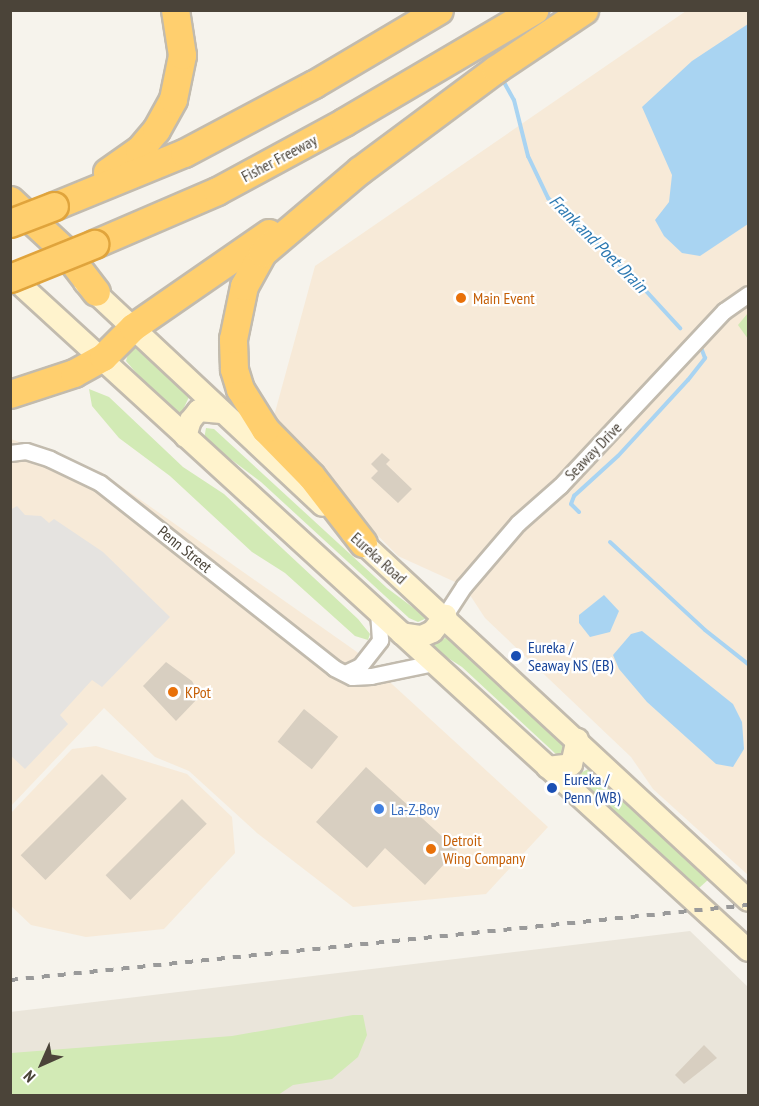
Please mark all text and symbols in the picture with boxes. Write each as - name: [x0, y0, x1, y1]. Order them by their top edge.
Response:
- street label: Fisher Freeway: [238, 130, 320, 186]
- water label: Frank and Poet Drain: [544, 190, 652, 298]
- place label: Main Event: [473, 288, 535, 308]
- marker: Main Event: [454, 291, 468, 305]
- street label: Seaway Drive: [560, 418, 626, 484]
- street label: Penn Street: [154, 521, 216, 577]
- street label: Eureka Road: [347, 528, 411, 588]
- place label: Eureka / Seaway NS (EB): [528, 637, 614, 675]
- marker: Eureka / Seaway NS (EB): [509, 649, 523, 663]
- place label: KPot: [185, 682, 211, 702]
- marker: KPot: [166, 685, 180, 699]
- place label: Eureka / Penn (WB): [564, 769, 621, 807]
- marker: Eureka / Penn (WB): [545, 781, 559, 795]
- place label: La-Z-Boy: [391, 799, 439, 819]
- marker: La-Z-Boy: [372, 802, 386, 816]
- place label: Detroit Wing Company: [443, 830, 525, 868]
- marker: Detroit Wing Company: [424, 842, 438, 856]
- north arrow: [12, 1034, 72, 1094]
- text: N: [19, 1067, 39, 1087]

